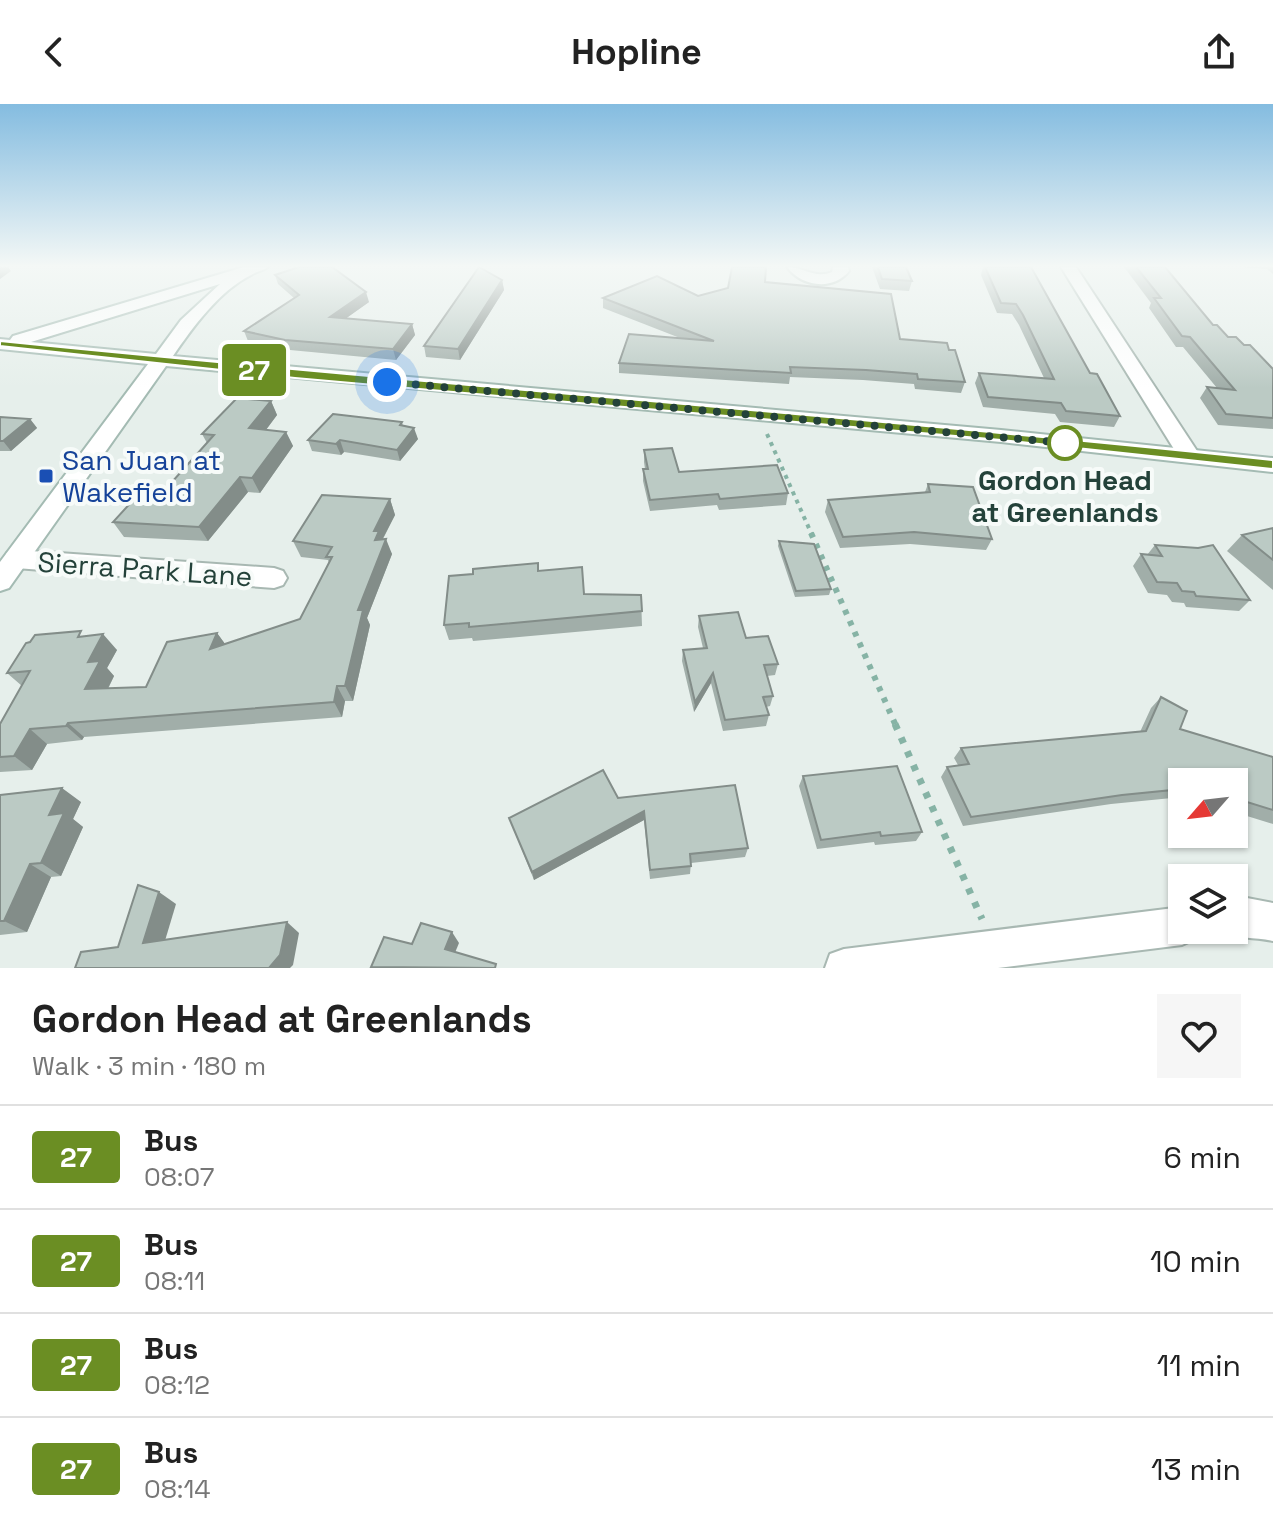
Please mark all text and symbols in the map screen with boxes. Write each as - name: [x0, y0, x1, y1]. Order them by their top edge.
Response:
- text: Hopline: [571, 29, 702, 75]
- icon: back: [32, 30, 76, 74]
- icon: share: [1197, 30, 1241, 74]
- line badge: 27: [218, 344, 290, 396]
- text: 27: [238, 352, 270, 388]
- your location: [367, 362, 407, 402]
- marker: Gordon Head at Greenlands: [1048, 426, 1082, 460]
- place label: San Juan at Wakefield: [62, 442, 221, 510]
- place label: Gordon Head at Greenlands: [971, 462, 1159, 530]
- marker: San Juan at Wakefield: [37, 467, 55, 485]
- street label: Sierra Park Lane: [36, 544, 254, 594]
- north arrow: [1168, 768, 1248, 848]
- map controls: [1168, 768, 1248, 944]
- button: layers: [1168, 864, 1248, 944]
- button: heart: [1157, 994, 1241, 1078]
- text: Gordon Head at Greenlands: [32, 995, 532, 1043]
- text: Walk · 3 min · 180 m: [32, 1049, 266, 1083]
- text: Bus: [144, 1121, 198, 1160]
- text: 6 min: [1163, 1138, 1241, 1177]
- text: 27: [60, 1139, 92, 1175]
- text: 08:07: [144, 1160, 214, 1194]
- text: Bus: [144, 1225, 198, 1264]
- text: 10 min: [1150, 1242, 1241, 1281]
- text: 27: [60, 1243, 92, 1279]
- text: 08:11: [144, 1264, 205, 1298]
- text: Bus: [144, 1329, 198, 1368]
- text: 11 min: [1157, 1346, 1241, 1385]
- text: 27: [60, 1347, 92, 1383]
- text: 08:12: [144, 1368, 210, 1402]
- text: Bus: [144, 1433, 198, 1472]
- text: 13 min: [1151, 1450, 1241, 1489]
- text: 27: [60, 1451, 92, 1487]
- text: 08:14: [144, 1472, 211, 1506]

